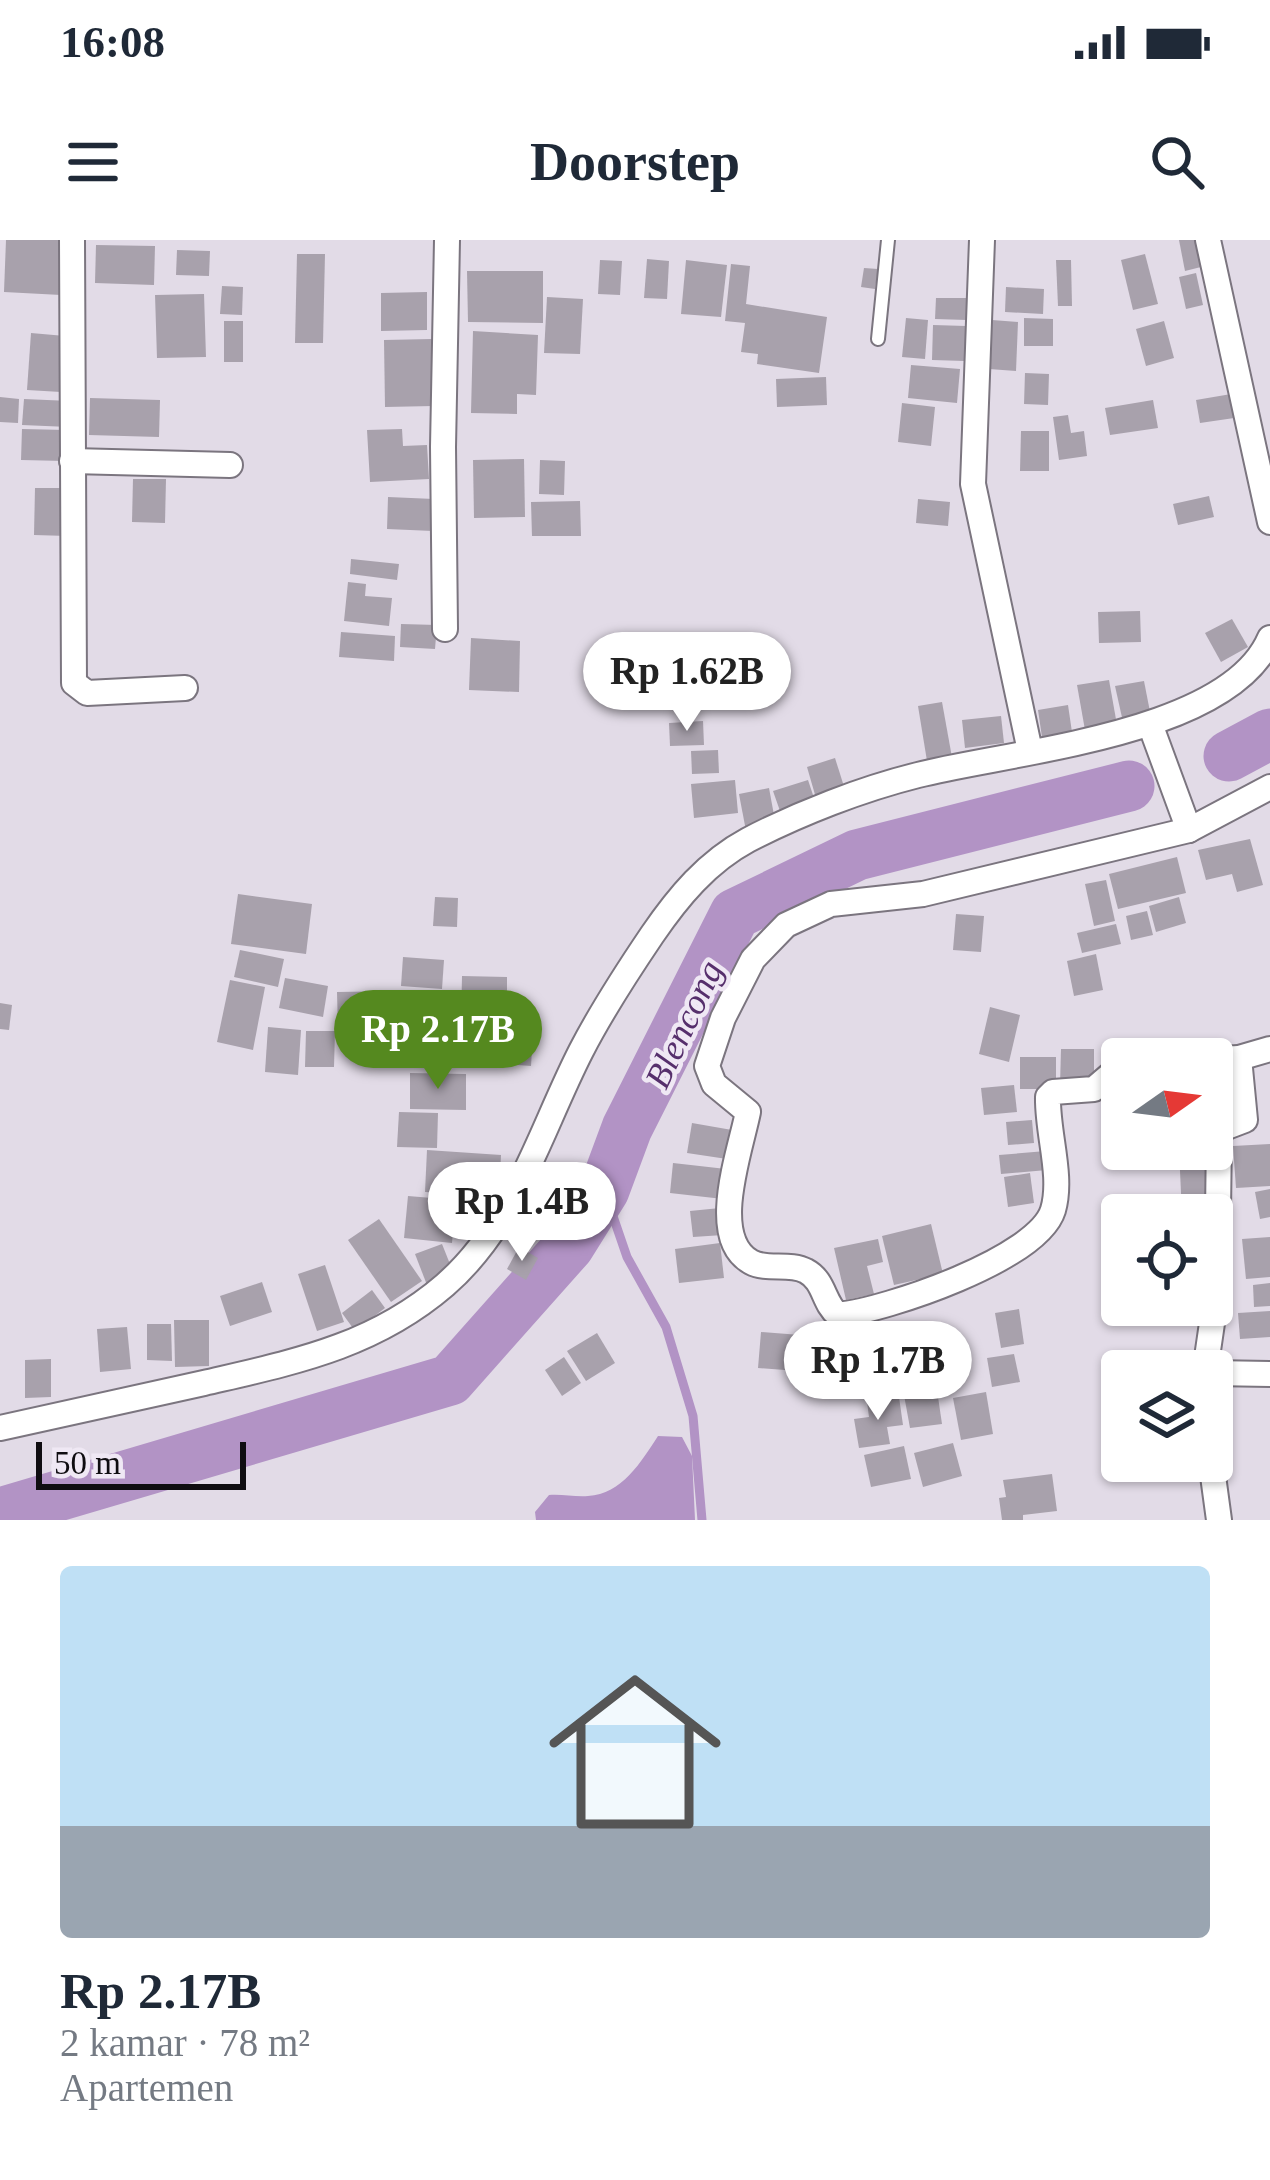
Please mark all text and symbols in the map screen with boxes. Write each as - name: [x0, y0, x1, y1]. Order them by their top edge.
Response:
- text: 16:08: [60, 17, 165, 67]
- icon: menu: [60, 129, 126, 195]
- icon: search: [1144, 129, 1210, 195]
- text: Doorstep: [530, 132, 740, 192]
- pin: Rp 1.62B: [563, 632, 811, 734]
- text: Rp 1.62B: [610, 649, 764, 692]
- water label: Blencong: [637, 954, 731, 1094]
- pin: Rp 2.17B: [314, 990, 562, 1092]
- text: Rp 2.17B: [361, 1007, 515, 1050]
- north arrow: [1101, 1038, 1233, 1170]
- map controls: [1101, 1038, 1233, 1482]
- pin: Rp 1.4B: [411, 1162, 633, 1264]
- text: Rp 1.4B: [455, 1179, 589, 1222]
- button: locate: [1101, 1194, 1233, 1326]
- pin: Rp 1.7B: [767, 1321, 989, 1423]
- text: Rp 1.7B: [811, 1338, 945, 1381]
- button: layers: [1101, 1350, 1233, 1482]
- scale bar: [36, 1436, 246, 1489]
- text: 50 m: [54, 1445, 121, 1481]
- icon: home: [527, 1644, 743, 1860]
- text: Rp 2.17B: [60, 1963, 261, 2019]
- text: 2 kamar · 78 m²: [60, 2021, 310, 2064]
- text: Apartemen: [60, 2066, 233, 2109]

